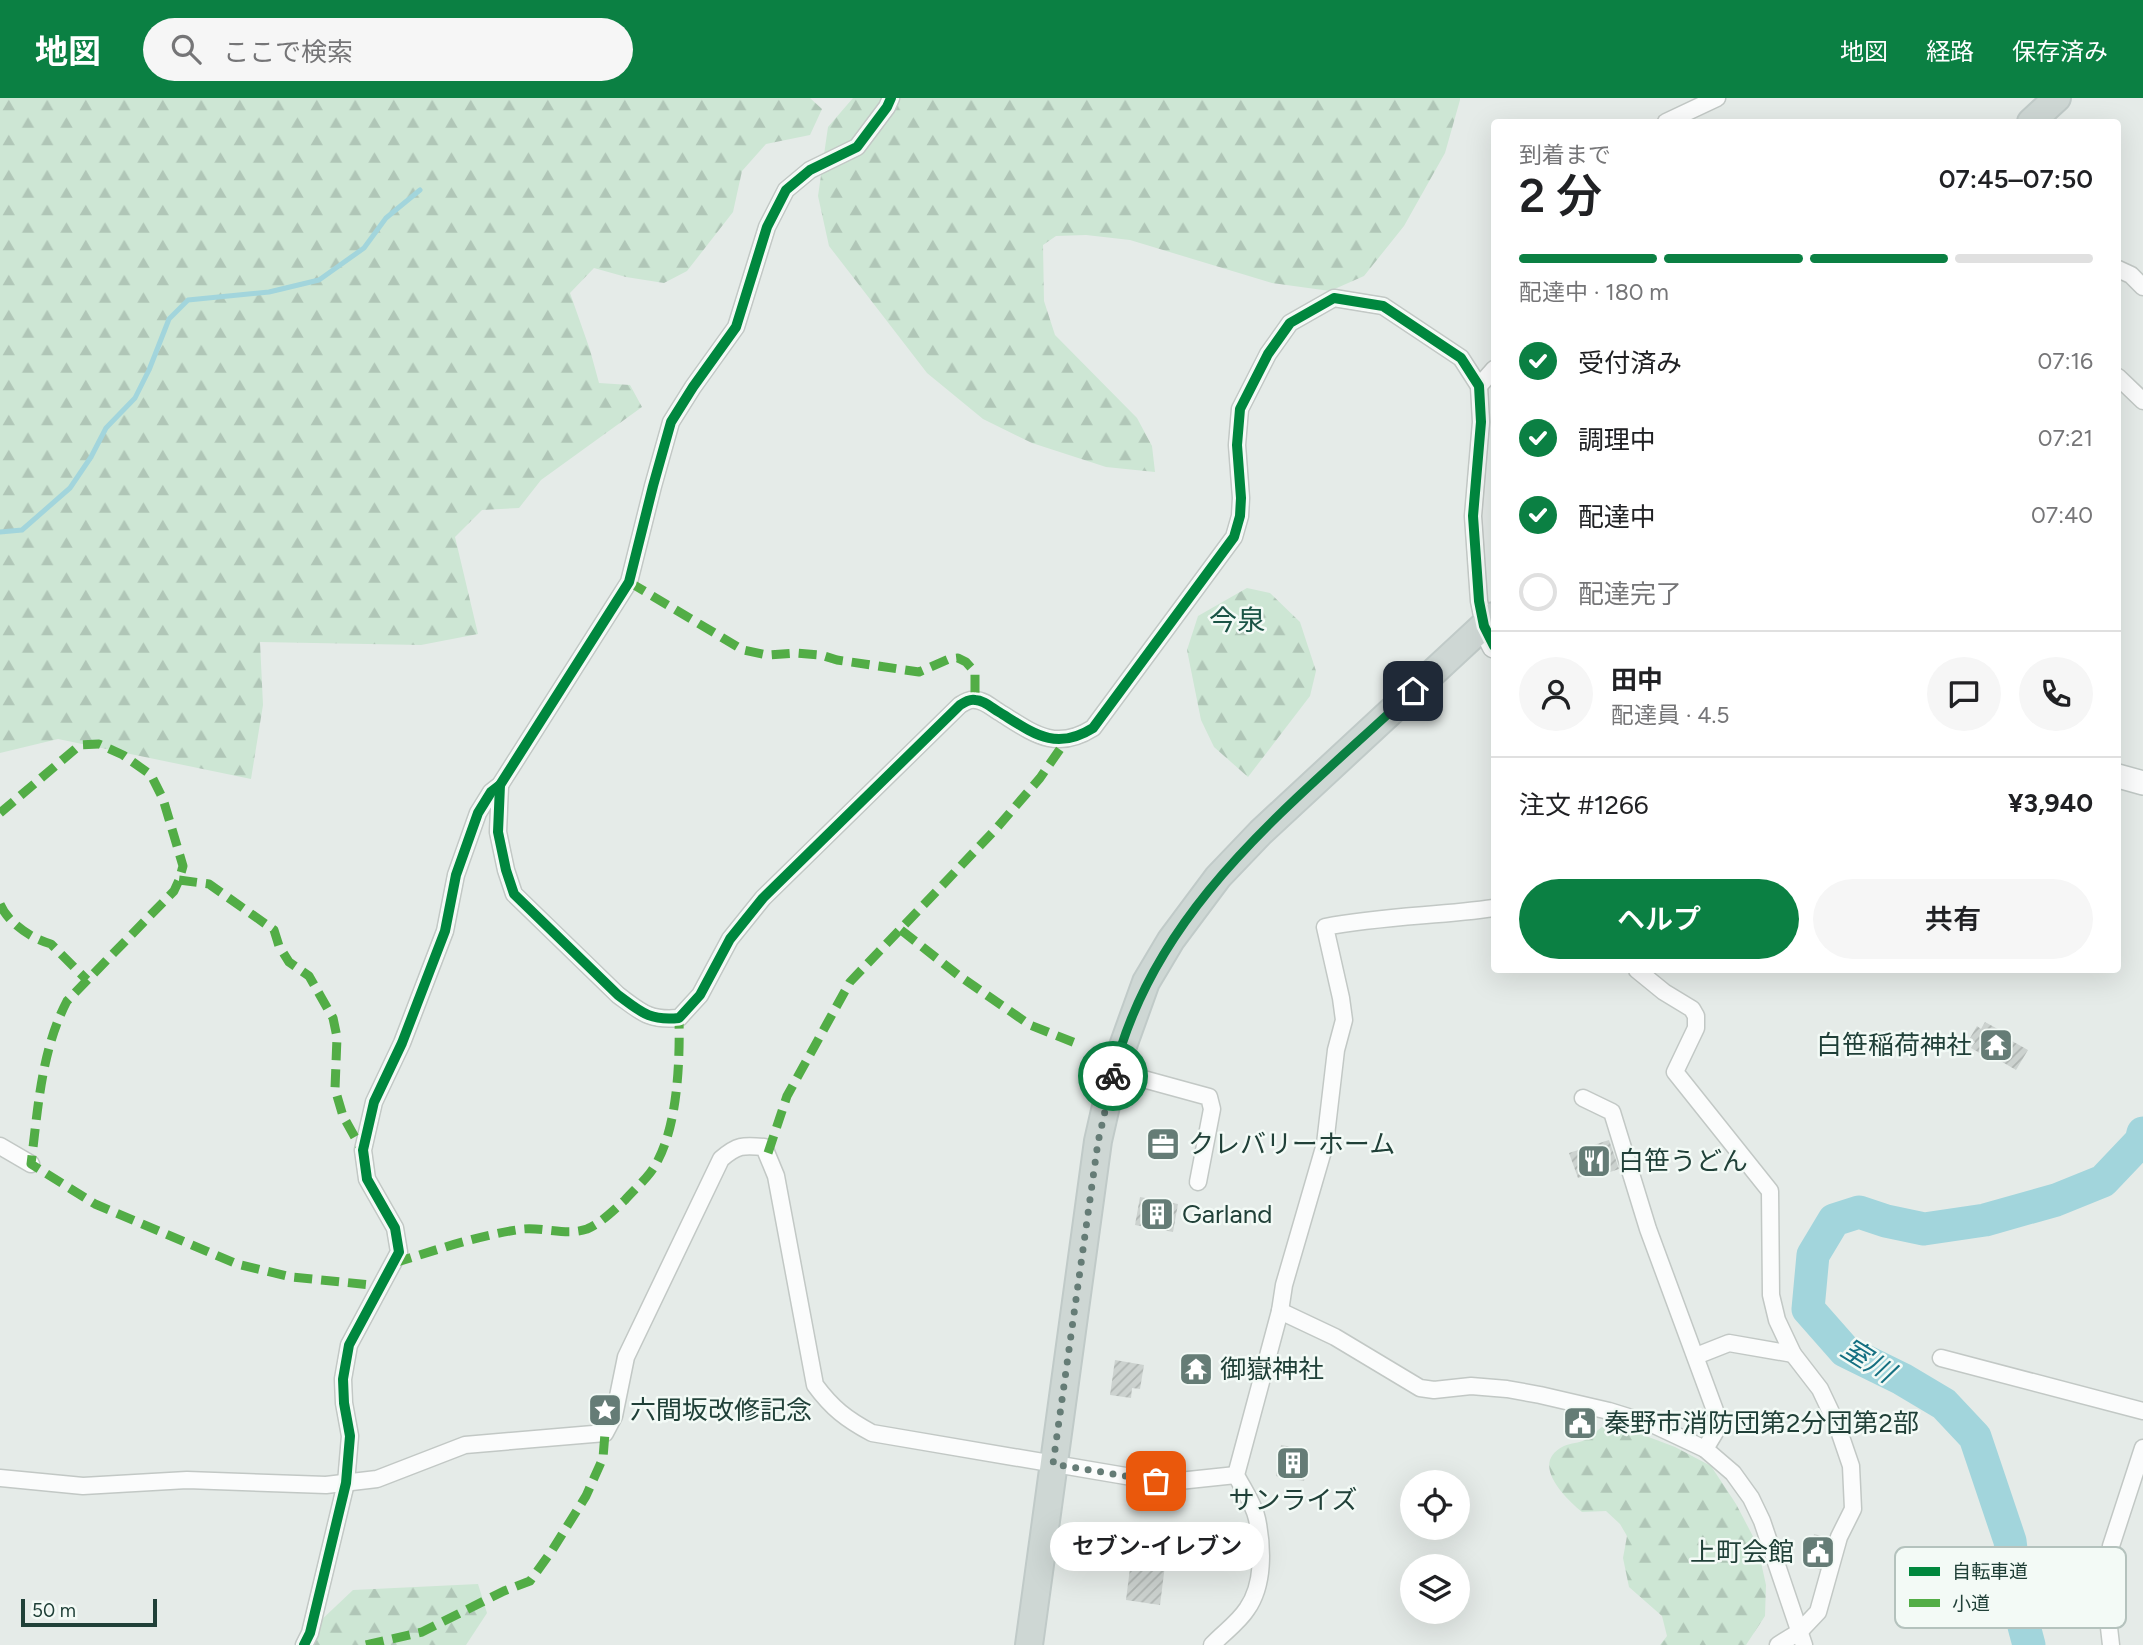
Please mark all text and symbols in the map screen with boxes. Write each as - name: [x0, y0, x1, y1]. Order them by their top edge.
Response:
- search box: [143, 18, 633, 81]
- icon: search: [167, 30, 205, 68]
- text: 地図: [35, 32, 101, 71]
- text: ここで検索: [223, 36, 353, 68]
- text: 地図: [1840, 37, 1888, 66]
- text: 経路: [1926, 37, 1974, 66]
- text: 保存済み: [2012, 37, 2108, 66]
- text: 到着まで: [1519, 141, 1611, 169]
- text: 07:45–07:50: [1939, 163, 2093, 195]
- text: 2 分: [1519, 168, 1602, 224]
- text: 配達中 · 180 m: [1519, 278, 1669, 306]
- icon: check: [1519, 342, 1557, 380]
- text: 受付済み: [1578, 347, 1682, 379]
- text: 07:16: [2038, 347, 2093, 375]
- icon: check: [1519, 419, 1557, 457]
- text: 調理中: [1578, 424, 1656, 456]
- text: 07:21: [2038, 424, 2093, 452]
- icon: check: [1519, 496, 1557, 534]
- text: 配達中: [1578, 501, 1656, 533]
- text: 07:40: [2031, 501, 2093, 529]
- text: 配達完了: [1578, 578, 1682, 610]
- district label: 今泉: [1209, 603, 1265, 637]
- button: person: [1519, 657, 1593, 731]
- button: chat: [1927, 657, 2001, 731]
- button: phone: [2019, 657, 2093, 731]
- pin: [1383, 661, 1443, 721]
- text: 田中: [1611, 664, 1663, 696]
- icon: home: [1394, 672, 1432, 710]
- text: 配達員 · 4.5: [1611, 701, 1730, 729]
- text: ¥3,940: [2008, 787, 2093, 819]
- text: 注文 #1266: [1519, 789, 1648, 821]
- button: ヘルプ: [1519, 879, 1799, 959]
- button: 共有: [1813, 879, 2093, 959]
- temple icon: 白笹稲荷神社: [1977, 1026, 2015, 1064]
- place label: 白笹稲荷神社: [1816, 1029, 1972, 1061]
- courier: [1078, 1041, 1148, 1111]
- icon: bike: [1094, 1057, 1132, 1095]
- office icon: クレバリーホーム: [1144, 1125, 1182, 1163]
- place label: クレバリーホーム: [1188, 1128, 1395, 1160]
- restaurant icon: 白笹うどん: [1575, 1142, 1613, 1180]
- place label: 白笹うどん: [1618, 1145, 1748, 1177]
- building icon: Garland: [1138, 1195, 1176, 1233]
- place label: Garland: [1182, 1198, 1273, 1230]
- water label: 室川: [1835, 1331, 1903, 1391]
- temple icon: 御嶽神社: [1177, 1350, 1215, 1388]
- place label: 御嶽神社: [1220, 1353, 1324, 1385]
- place icon: 六間坂改修記念: [586, 1391, 624, 1429]
- place label: 六間坂改修記念: [630, 1394, 812, 1426]
- public building icon: 秦野市消防団第2分団第2部: [1561, 1404, 1599, 1442]
- place label: 秦野市消防団第2分団第2部: [1604, 1407, 1919, 1439]
- building icon: サンライズ: [1274, 1444, 1312, 1482]
- pin: [1126, 1451, 1186, 1511]
- icon: bag: [1137, 1462, 1175, 1500]
- map controls: [1400, 1470, 1470, 1624]
- button: locate: [1400, 1470, 1470, 1540]
- place label: サンライズ: [1228, 1484, 1358, 1516]
- callout: セブン-イレブン: [1049, 1523, 1263, 1572]
- text: セブン-イレブン: [1072, 1532, 1242, 1560]
- public building icon: 上町会館: [1799, 1533, 1837, 1571]
- place label: 上町会館: [1690, 1536, 1794, 1568]
- legend: [1895, 1547, 2126, 1628]
- button: layers: [1400, 1554, 1470, 1624]
- text: 自転車道: [1952, 1560, 2028, 1583]
- text: 小道: [1952, 1592, 1990, 1615]
- scale bar: [21, 1596, 158, 1628]
- text: 50 m: [32, 1599, 76, 1622]

